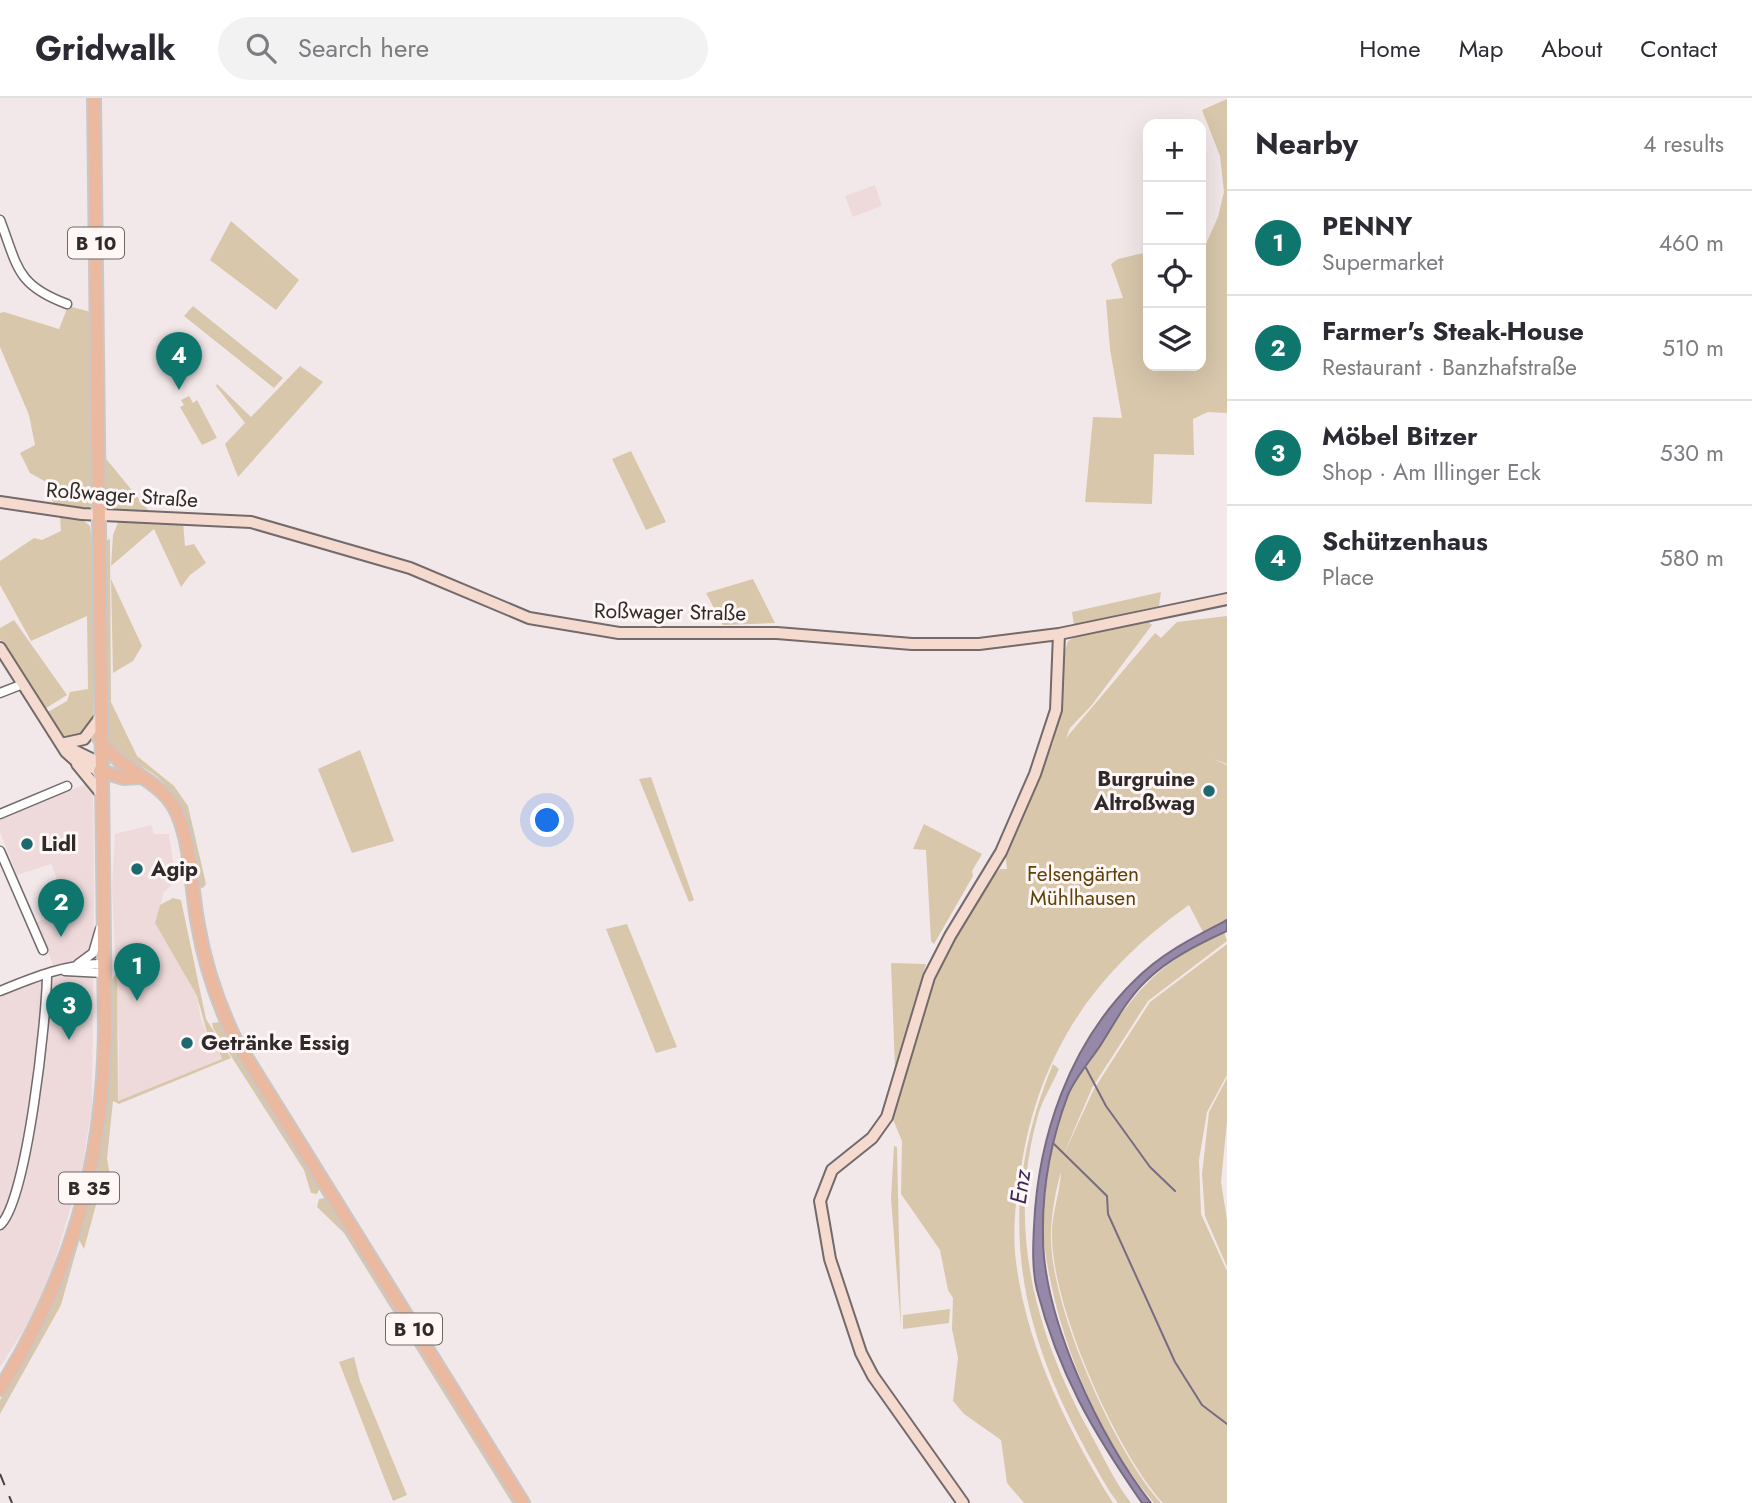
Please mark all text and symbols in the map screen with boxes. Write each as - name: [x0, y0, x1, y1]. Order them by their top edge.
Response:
- search box: [218, 17, 708, 80]
- text: Gridwalk: [35, 25, 176, 72]
- icon: search: [242, 29, 280, 67]
- text: Search here: [298, 29, 429, 67]
- text: Home: [1359, 31, 1421, 66]
- text: Map: [1459, 31, 1503, 66]
- text: About: [1541, 31, 1602, 66]
- text: Contact: [1640, 31, 1717, 66]
- map controls: [1143, 119, 1206, 371]
- button: +: [1143, 119, 1206, 182]
- text: Nearby: [1255, 122, 1358, 165]
- text: 4 results: [1643, 127, 1724, 161]
- button: −: [1143, 182, 1206, 245]
- text: PENNY: [1322, 207, 1412, 245]
- text: 1: [1272, 226, 1284, 260]
- text: 460 m: [1659, 226, 1724, 260]
- road number: B 10: [68, 228, 124, 258]
- button: locate: [1143, 245, 1206, 308]
- text: Supermarket: [1322, 245, 1444, 279]
- button: layers: [1143, 308, 1206, 371]
- text: Farmer's Steak-House: [1322, 312, 1584, 350]
- text: 2: [1270, 331, 1286, 365]
- text: 510 m: [1662, 331, 1724, 365]
- pin: 4: [156, 332, 202, 390]
- text: Restaurant · Banzhafstraße: [1322, 350, 1577, 384]
- text: Möbel Bitzer: [1322, 417, 1478, 455]
- text: 3: [1271, 436, 1285, 470]
- text: 530 m: [1660, 436, 1724, 470]
- text: Shop · Am Illinger Eck: [1322, 455, 1541, 489]
- street label: Roßwager Straße: [45, 475, 199, 515]
- text: Schützenhaus: [1322, 522, 1488, 560]
- text: 4: [1270, 541, 1286, 575]
- text: 580 m: [1660, 541, 1724, 575]
- text: Place: [1322, 560, 1374, 594]
- street label: Roßwager Straße: [594, 596, 747, 628]
- place label: Burgruine Altroßwag: [1093, 764, 1195, 818]
- marker: Burgruine Altroßwag: [1201, 783, 1217, 799]
- your location: [530, 803, 564, 837]
- place label: Lidl: [41, 829, 77, 859]
- marker: Lidl: [19, 836, 35, 852]
- place label: Agip: [150, 854, 198, 884]
- park label: Felsengärten Mühlhausen: [1027, 859, 1139, 913]
- marker: Agip: [129, 861, 145, 877]
- pin: 2: [38, 879, 84, 937]
- pin: 1: [114, 943, 160, 1001]
- pin: 3: [46, 982, 92, 1040]
- place label: Getränke Essig: [201, 1028, 350, 1058]
- marker: Getränke Essig: [179, 1035, 195, 1051]
- water label: Enz: [1001, 1166, 1039, 1206]
- road number: B 35: [59, 1172, 119, 1204]
- road number: B 10: [386, 1314, 442, 1344]

